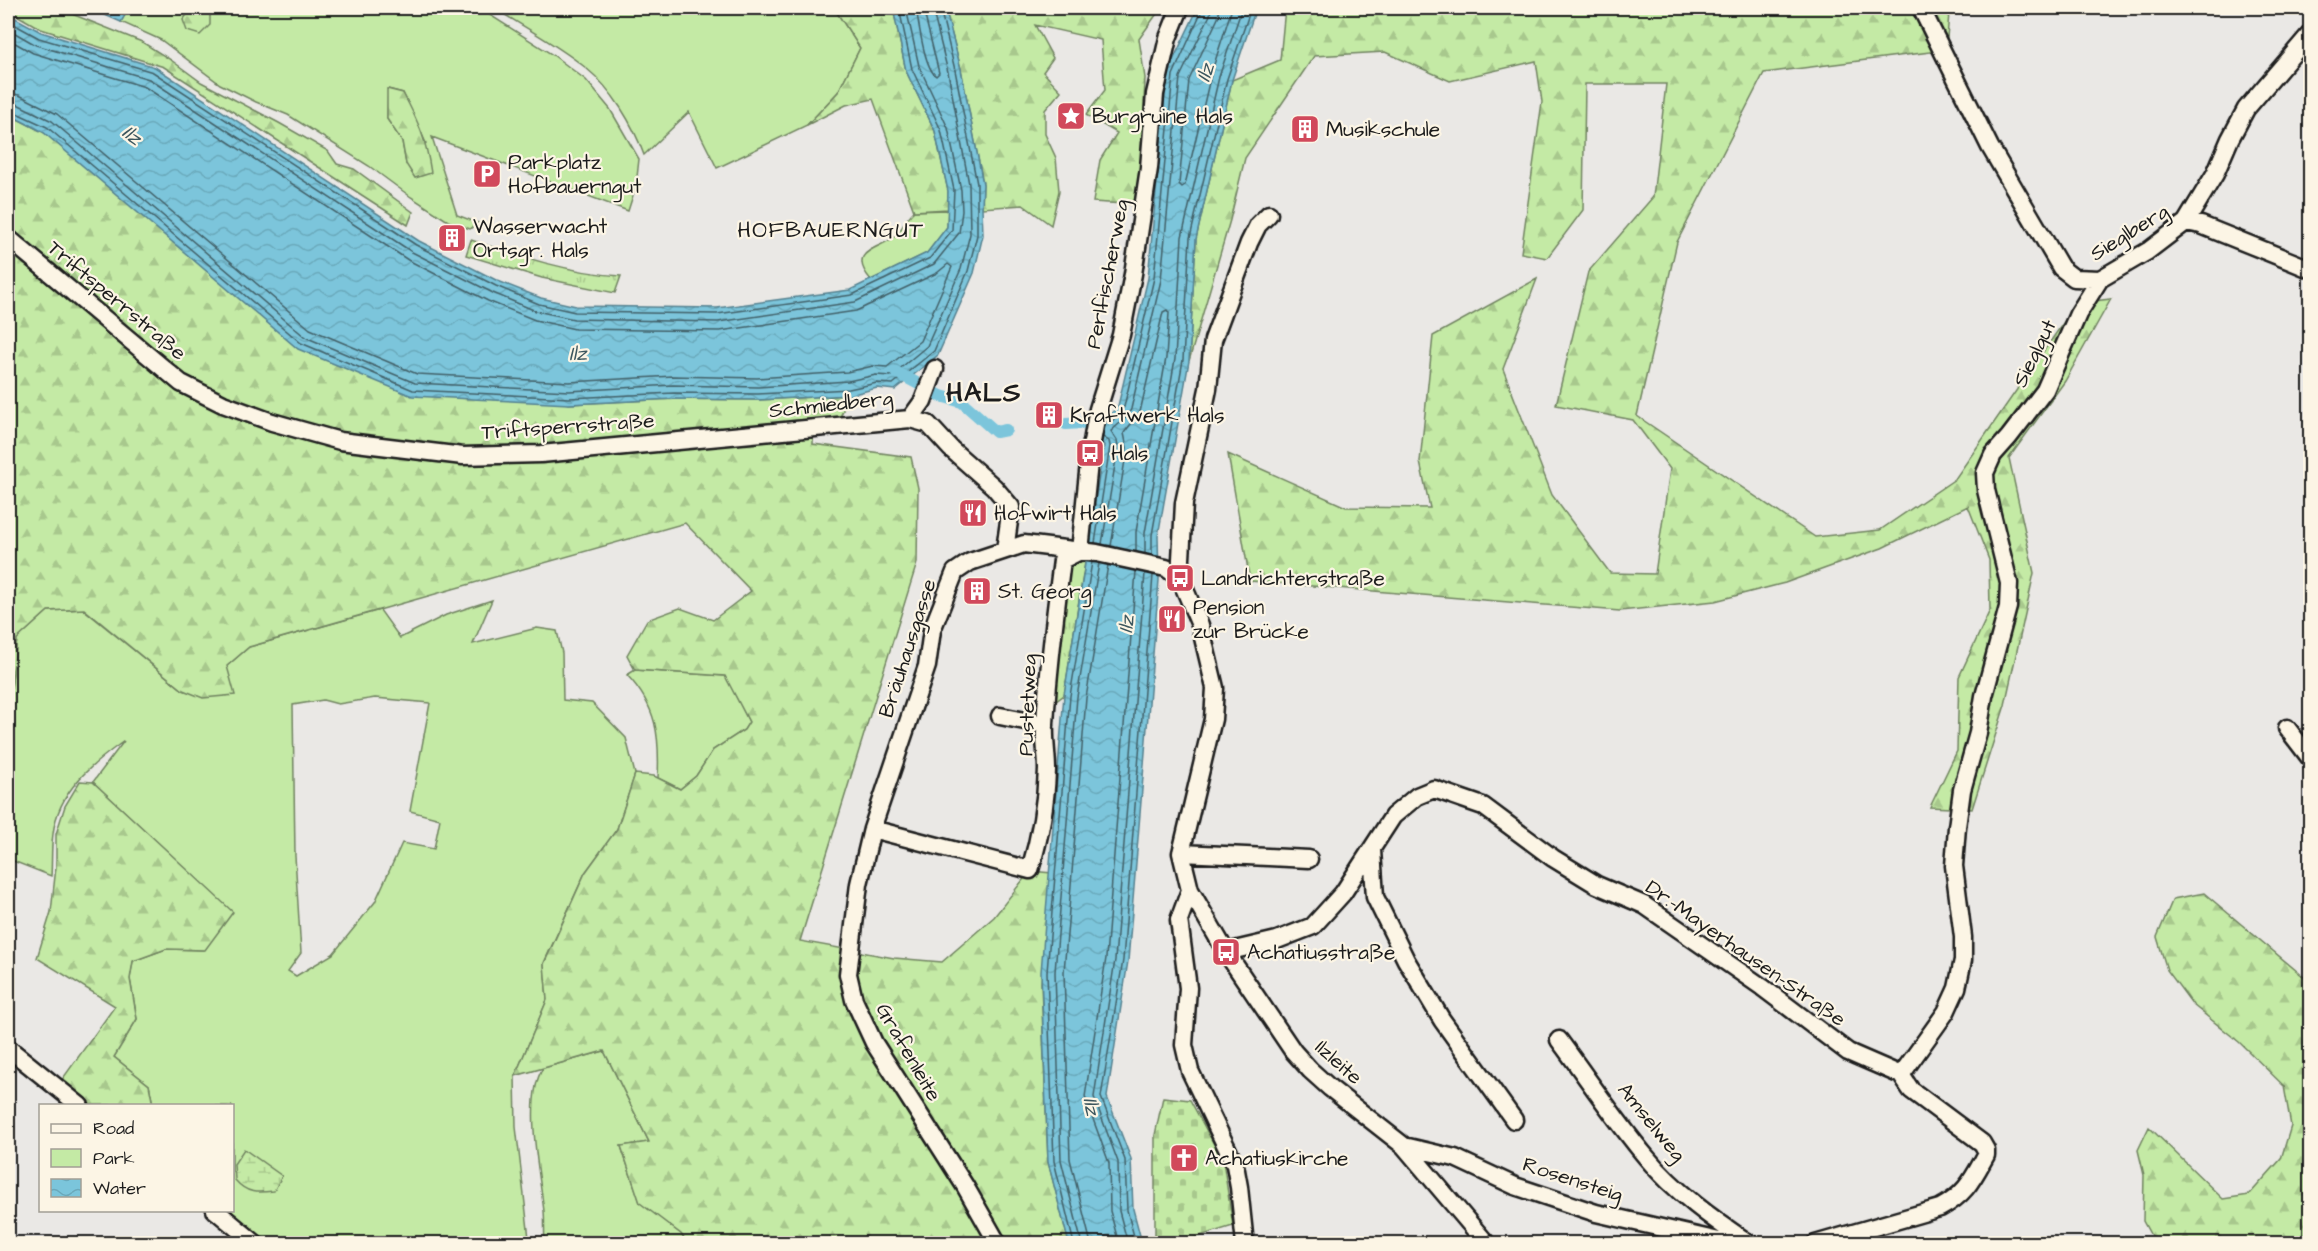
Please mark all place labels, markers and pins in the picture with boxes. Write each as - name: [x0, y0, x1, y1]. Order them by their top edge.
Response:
- place icon: Burgruine Hals: [1055, 100, 1087, 132]
- place label: Burgruine Hals: [1092, 102, 1233, 133]
- building icon: Musikschule: [1289, 113, 1321, 145]
- place label: Musikschule: [1326, 115, 1440, 144]
- place label: Parkplatz Hofbauerngut: [508, 148, 642, 203]
- parking icon: Parkplatz Hofbauerngut: [471, 158, 503, 190]
- place label: Wasserwacht Ortsgr. Hals: [473, 212, 608, 267]
- building icon: Wasserwacht Ortsgr. Hals: [436, 222, 468, 254]
- building icon: Kraftwerk Hals: [1033, 399, 1065, 431]
- place label: Kraftwerk Hals: [1070, 401, 1224, 430]
- bus stop icon: Hals: [1074, 437, 1106, 469]
- place label: Hals: [1111, 439, 1148, 468]
- restaurant icon: Hofwirt Hals: [957, 497, 989, 529]
- place label: Hofwirt Hals: [994, 499, 1117, 528]
- bus stop icon: Landrichterstraße: [1164, 562, 1196, 594]
- place label: Landrichterstraße: [1201, 564, 1385, 593]
- building icon: St. Georg: [961, 575, 993, 607]
- place label: St. Georg: [998, 577, 1092, 608]
- place label: Pension zur Brücke: [1193, 593, 1309, 646]
- restaurant icon: Pension zur Brücke: [1156, 603, 1188, 635]
- bus stop icon: Achatiusstraße: [1210, 936, 1242, 968]
- place label: Achatiusstraße: [1247, 938, 1395, 967]
- church icon: Achatiuskirche: [1168, 1142, 1200, 1174]
- place label: Achatiuskirche: [1205, 1144, 1348, 1173]

